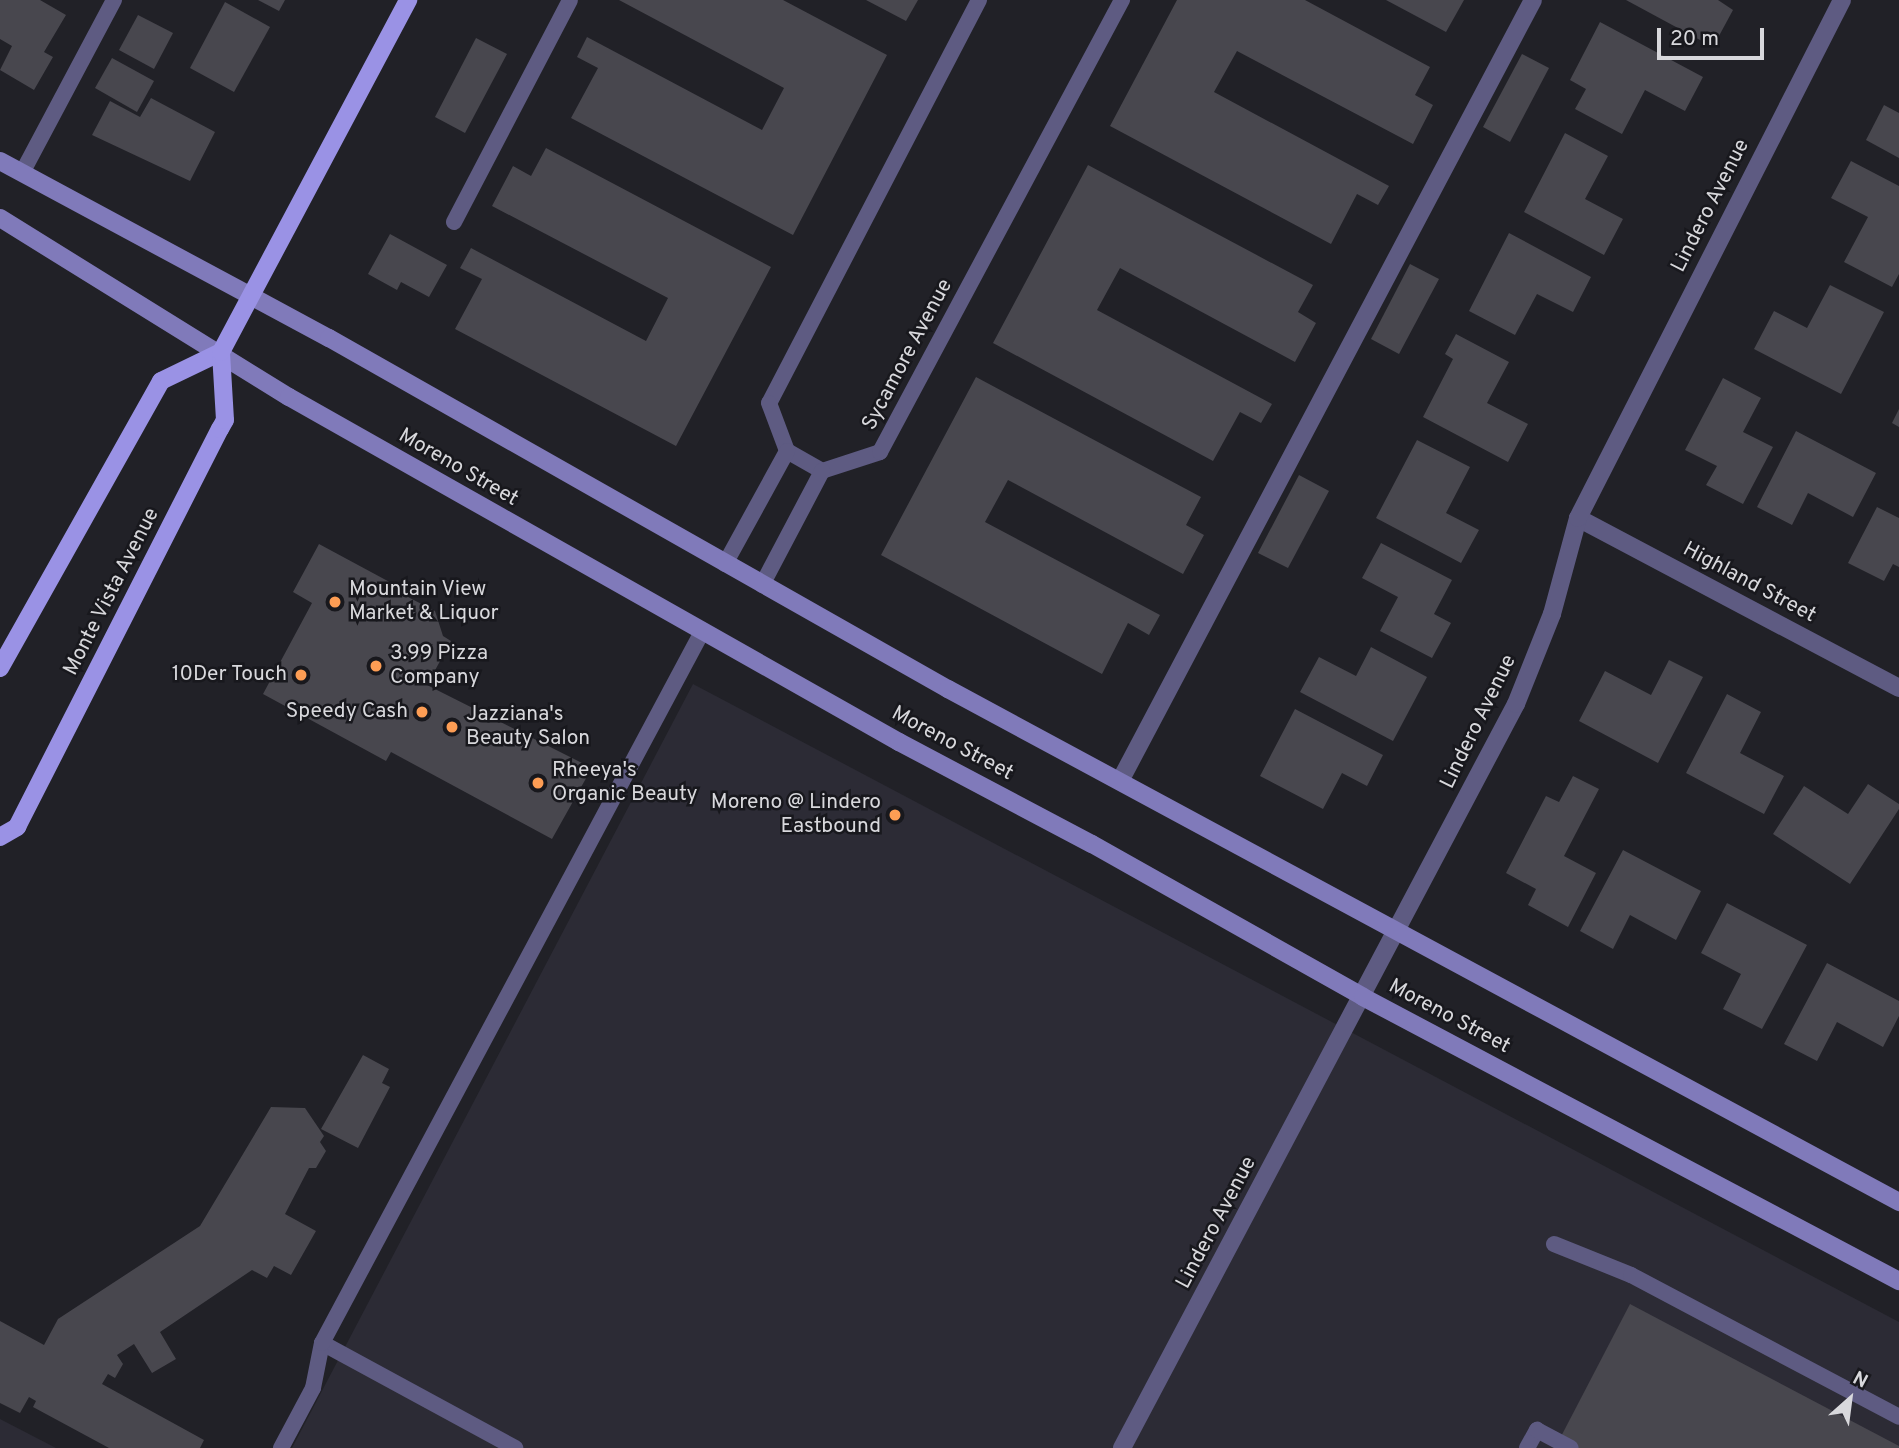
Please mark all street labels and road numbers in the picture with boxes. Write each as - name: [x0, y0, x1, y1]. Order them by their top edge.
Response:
- street label: Lindero Avenue: [1666, 135, 1756, 277]
- street label: Sycamore Avenue: [857, 275, 959, 435]
- street label: Moreno Street: [394, 424, 522, 512]
- street label: Monte Vista Avenue: [58, 503, 166, 681]
- street label: Highland Street: [1678, 537, 1820, 629]
- street label: Lindero Avenue: [1435, 650, 1523, 794]
- street label: Moreno Street: [887, 701, 1017, 787]
- street label: Moreno Street: [1384, 974, 1514, 1060]
- street label: Lindero Avenue: [1171, 1152, 1263, 1294]

